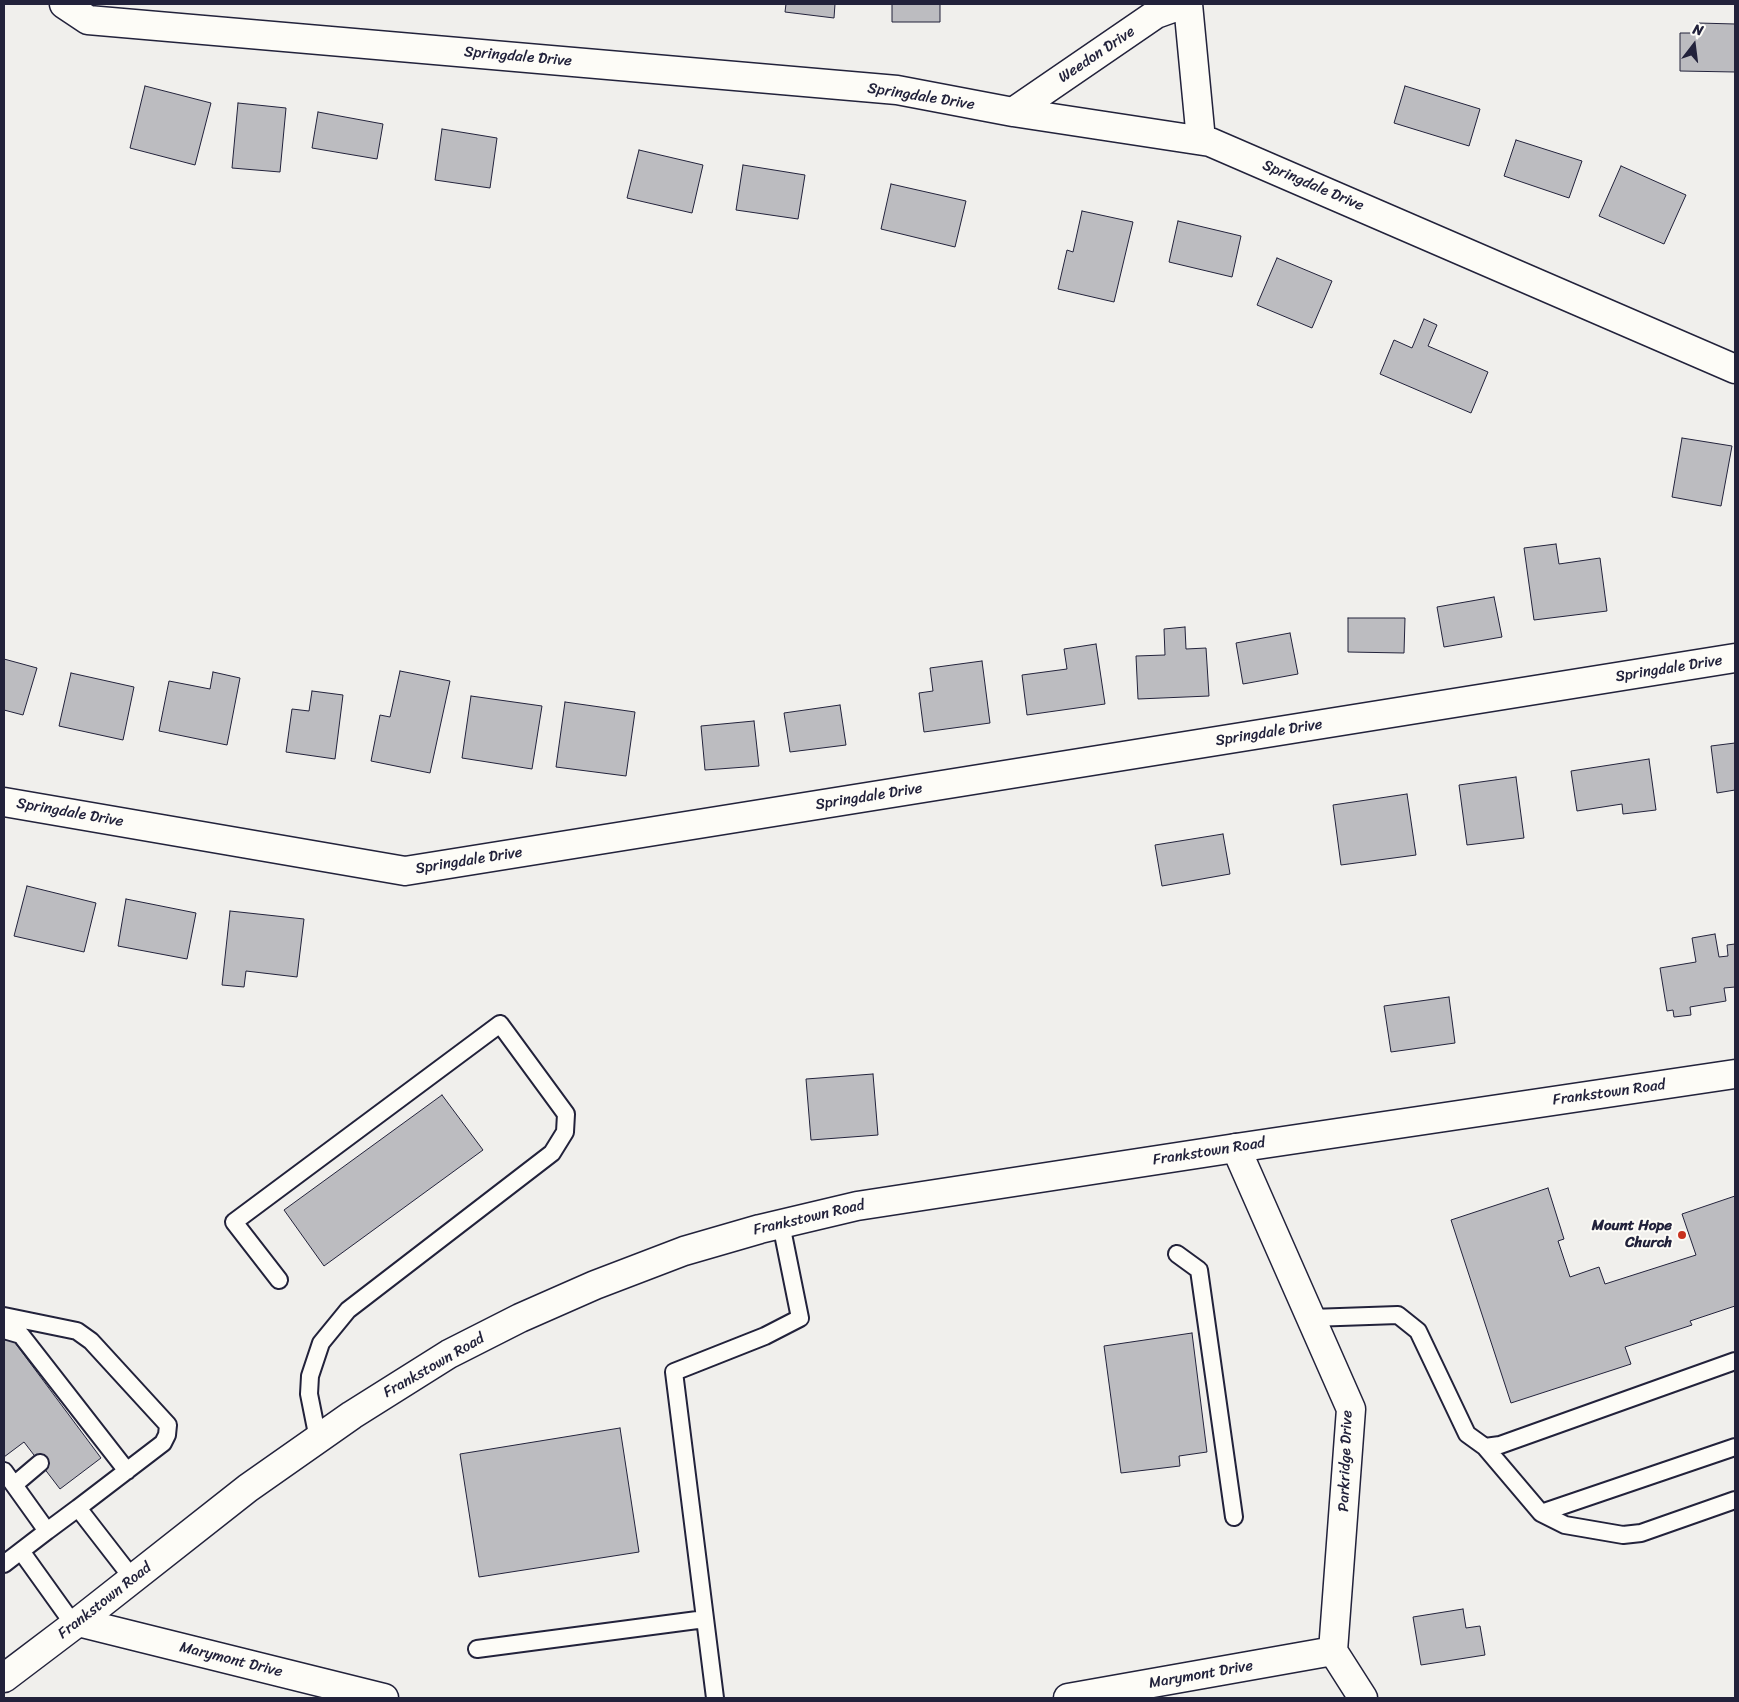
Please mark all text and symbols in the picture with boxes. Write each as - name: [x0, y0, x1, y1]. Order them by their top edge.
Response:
- text: N: [1690, 17, 1706, 43]
- north arrow: [1669, 20, 1719, 70]
- street label: Weedon Drive: [1055, 23, 1139, 87]
- street label: Springdale Drive: [463, 43, 573, 71]
- street label: Springdale Drive: [866, 80, 976, 114]
- street label: Springdale Drive: [1260, 157, 1366, 215]
- street label: Springdale Drive: [1614, 652, 1724, 686]
- street label: Springdale Drive: [1214, 716, 1324, 750]
- street label: Springdale Drive: [814, 780, 924, 814]
- street label: Springdale Drive: [15, 795, 125, 831]
- street label: Springdale Drive: [414, 844, 524, 878]
- street label: Frankstown Road: [1552, 1076, 1666, 1110]
- street label: Frankstown Road: [1152, 1134, 1266, 1170]
- street label: Frankstown Road: [752, 1196, 866, 1240]
- place label: Mount Hope Church: [1592, 1217, 1672, 1252]
- marker: Mount Hope Church: [1676, 1229, 1688, 1241]
- street label: Frankstown Road: [380, 1330, 488, 1402]
- street label: Parkridge Drive: [1335, 1410, 1357, 1512]
- street label: Frankstown Road: [55, 1559, 155, 1643]
- street label: Marymont Drive: [178, 1639, 284, 1681]
- street label: Marymont Drive: [1148, 1657, 1254, 1693]

